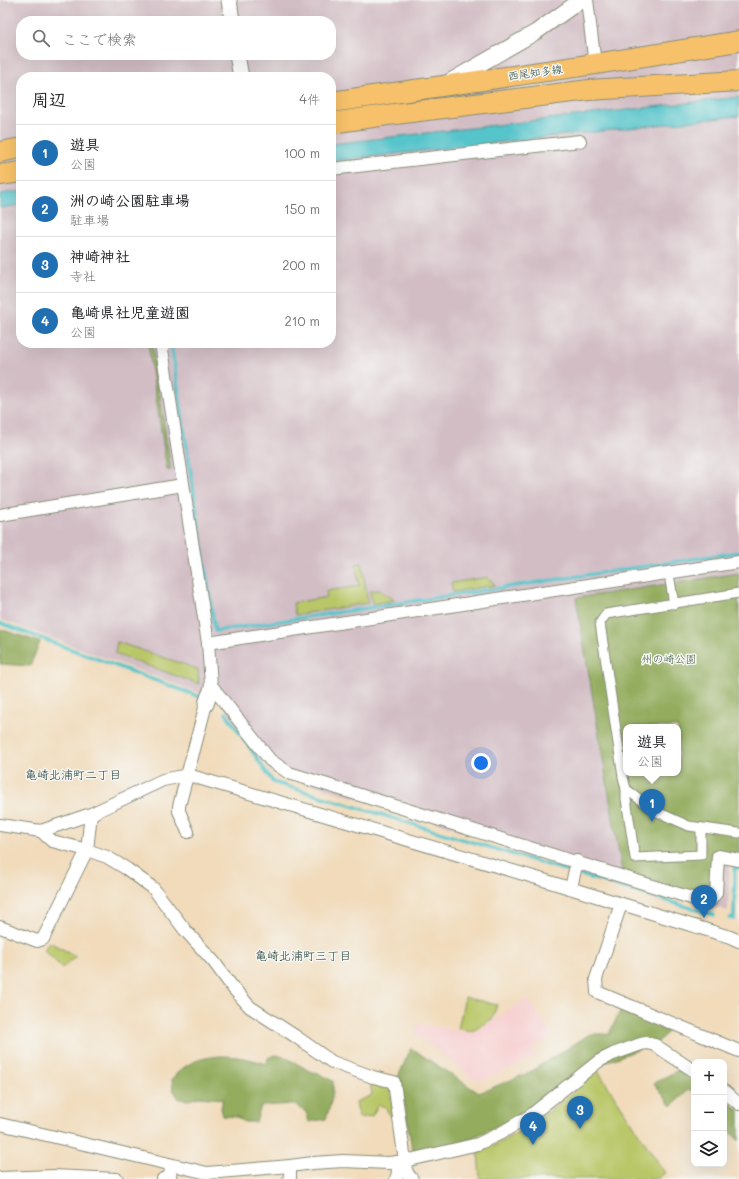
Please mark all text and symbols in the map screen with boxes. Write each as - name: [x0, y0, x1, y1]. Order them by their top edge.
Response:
- search box: [16, 16, 336, 60]
- icon: search: [30, 27, 52, 49]
- text: ここで検索: [62, 29, 137, 49]
- street label: 西尾知多線: [507, 61, 563, 83]
- text: 周辺: [32, 88, 66, 110]
- text: 4件: [299, 90, 320, 107]
- text: 遊具: [70, 134, 100, 154]
- text: 1: [42, 144, 48, 161]
- text: 100 m: [284, 144, 320, 161]
- text: 公園: [70, 155, 96, 172]
- text: 洲の崎公園駐車場: [70, 190, 190, 210]
- text: 2: [41, 200, 49, 217]
- text: 150 m: [284, 200, 320, 217]
- text: 駐車場: [70, 211, 109, 228]
- text: 神崎神社: [70, 246, 130, 266]
- text: 3: [41, 256, 49, 273]
- text: 200 m: [282, 256, 320, 273]
- text: 寺社: [70, 267, 96, 284]
- text: 亀崎県社児童遊園: [70, 302, 190, 322]
- text: 4: [41, 312, 49, 329]
- text: 210 m: [284, 312, 320, 329]
- text: 公園: [70, 323, 96, 340]
- park label: 州の崎公園: [642, 651, 697, 666]
- popup: [623, 724, 681, 776]
- text: 遊具: [637, 731, 667, 751]
- text: 公園: [637, 752, 663, 769]
- your location: [471, 753, 491, 773]
- district label: 亀崎北浦町二丁目: [25, 766, 121, 782]
- pin: 1: [639, 789, 665, 822]
- pin: 2: [691, 885, 717, 918]
- district label: 亀崎北浦町三丁目: [255, 947, 351, 963]
- map controls: [691, 1059, 727, 1167]
- button: +: [691, 1059, 727, 1095]
- button: −: [691, 1095, 727, 1131]
- pin: 3: [567, 1096, 593, 1129]
- pin: 4: [520, 1112, 546, 1145]
- button: layers: [691, 1131, 727, 1167]

